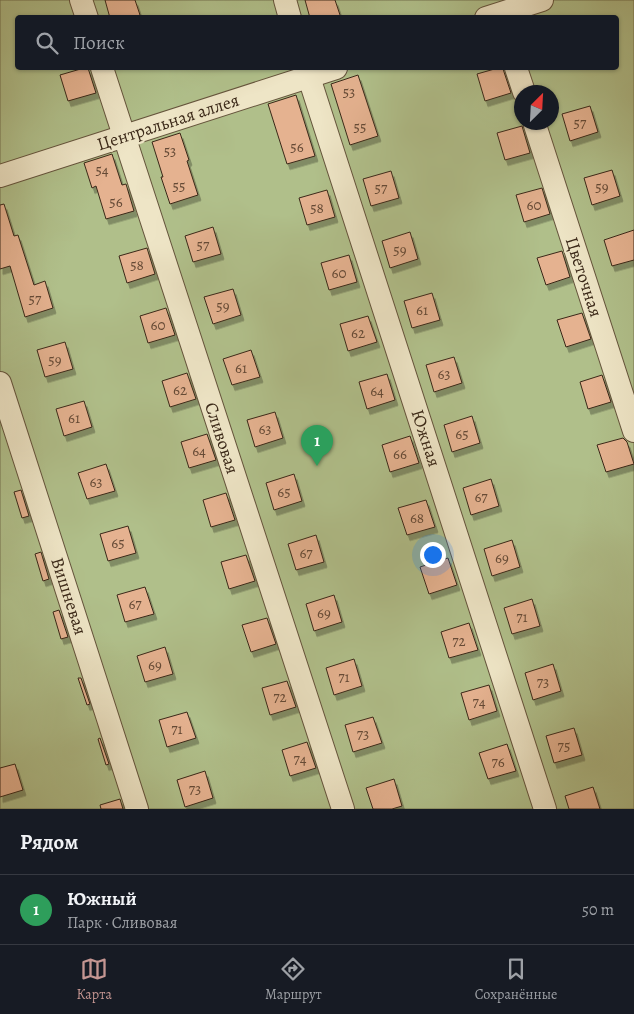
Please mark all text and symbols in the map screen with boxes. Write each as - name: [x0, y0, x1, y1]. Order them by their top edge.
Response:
- search box: [15, 15, 619, 70]
- icon: search: [33, 29, 61, 57]
- text: Поиск: [73, 30, 125, 56]
- house number: 53: [343, 82, 355, 102]
- north arrow: [514, 85, 559, 130]
- street label: Центральная аллея: [94, 88, 242, 156]
- house number: 57: [574, 113, 587, 133]
- house number: 55: [354, 117, 366, 137]
- house number: 56: [290, 137, 304, 157]
- house number: 53: [164, 141, 176, 161]
- house number: 54: [95, 160, 109, 180]
- house number: 55: [173, 176, 185, 196]
- house number: 59: [595, 177, 609, 197]
- house number: 57: [375, 178, 388, 198]
- house number: 56: [109, 192, 123, 212]
- house number: 60: [527, 195, 541, 215]
- house number: 58: [310, 198, 324, 218]
- street label: Цветочная: [560, 234, 608, 320]
- house number: 57: [197, 235, 210, 255]
- house number: 59: [393, 240, 407, 260]
- house number: 58: [130, 255, 144, 275]
- house number: 60: [332, 263, 346, 283]
- house number: 57: [29, 289, 42, 309]
- house number: 59: [216, 296, 230, 316]
- house number: 61: [416, 300, 428, 320]
- house number: 60: [151, 315, 165, 335]
- house number: 62: [351, 323, 365, 343]
- house number: 59: [48, 350, 62, 370]
- house number: 61: [235, 358, 247, 378]
- house number: 63: [437, 364, 451, 384]
- house number: 62: [173, 380, 187, 400]
- house number: 64: [370, 381, 384, 401]
- street label: Сливовая: [199, 399, 245, 477]
- street label: Южная: [405, 406, 447, 470]
- house number: 61: [68, 408, 80, 428]
- house number: 63: [258, 419, 272, 439]
- house number: 65: [455, 424, 469, 444]
- pin: 1: [301, 425, 333, 466]
- house number: 64: [192, 441, 206, 461]
- house number: 66: [393, 444, 407, 464]
- house number: 63: [89, 472, 103, 492]
- house number: 65: [277, 482, 291, 502]
- house number: 67: [474, 487, 488, 507]
- house number: 68: [410, 508, 424, 528]
- house number: 65: [111, 533, 125, 553]
- your location: [420, 542, 446, 568]
- house number: 67: [299, 543, 313, 563]
- house number: 69: [495, 548, 509, 568]
- street label: Вишневая: [45, 554, 93, 638]
- house number: 67: [128, 594, 142, 614]
- house number: 69: [317, 603, 331, 623]
- house number: 71: [516, 607, 528, 627]
- house number: 72: [452, 631, 466, 651]
- house number: 69: [148, 655, 162, 675]
- house number: 71: [338, 667, 350, 687]
- house number: 73: [537, 672, 549, 692]
- house number: 72: [273, 687, 287, 707]
- house number: 74: [472, 692, 486, 712]
- house number: 71: [171, 719, 183, 739]
- house number: 73: [357, 724, 369, 744]
- house number: 75: [558, 736, 570, 756]
- house number: 74: [293, 749, 307, 769]
- house number: 76: [491, 752, 505, 772]
- house number: 73: [189, 779, 201, 799]
- text: Рядом: [20, 828, 78, 856]
- text: Южный: [67, 886, 137, 912]
- text: 1: [33, 899, 39, 921]
- text: 50 m: [582, 899, 614, 921]
- text: Парк · Сливовая: [67, 912, 177, 934]
- tab: Карта: [77, 955, 112, 1004]
- tab: Маршрут: [265, 955, 322, 1004]
- tab: Сохранённые: [475, 955, 557, 1004]

